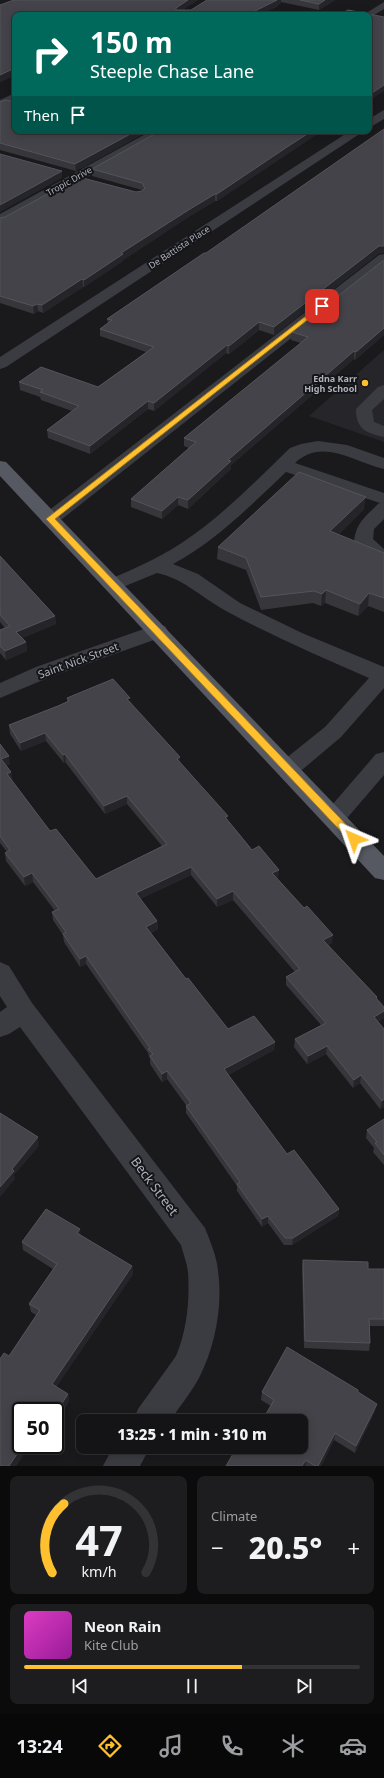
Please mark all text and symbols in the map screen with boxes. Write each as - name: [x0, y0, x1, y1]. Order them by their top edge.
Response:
- text: 150 m: [90, 23, 173, 61]
- icon: right: [24, 28, 76, 80]
- text: Steeple Chase Lane: [90, 59, 254, 83]
- icon: arrive: [67, 104, 89, 126]
- text: Then: [24, 105, 59, 125]
- street label: Tropic Drive: [44, 163, 94, 199]
- street label: De Battista Place: [146, 222, 212, 272]
- pin: [305, 289, 339, 323]
- icon: arrive: [311, 295, 333, 317]
- place label: Edna Karr High School: [304, 372, 357, 395]
- marker: Edna Karr High School: [360, 378, 370, 388]
- street label: Saint Nick Street: [36, 638, 120, 682]
- position arrow: [333, 818, 375, 860]
- street label: Beck Street: [127, 1153, 183, 1219]
- speed limit sign: 50: [12, 1402, 64, 1454]
- text: 13:25 · 1 min · 310 m: [117, 1424, 267, 1444]
- text: Climate: [211, 1507, 257, 1525]
- text: 47: [75, 1512, 122, 1568]
- text: 20.5°: [249, 1527, 322, 1568]
- text: −: [211, 1532, 224, 1562]
- text: +: [347, 1532, 360, 1562]
- text: km/h: [81, 1562, 116, 1581]
- text: Neon Rain: [84, 1616, 161, 1636]
- text: Kite Club: [84, 1636, 138, 1654]
- icon: previous: [69, 1675, 91, 1697]
- icon: pause: [181, 1675, 203, 1697]
- icon: next: [293, 1675, 315, 1697]
- icon: directions: [96, 1732, 124, 1760]
- icon: music: [157, 1732, 185, 1760]
- icon: phone: [218, 1732, 246, 1760]
- icon: climate: [279, 1732, 307, 1760]
- icon: car: [339, 1732, 367, 1760]
- text: 13:24: [16, 1734, 63, 1758]

